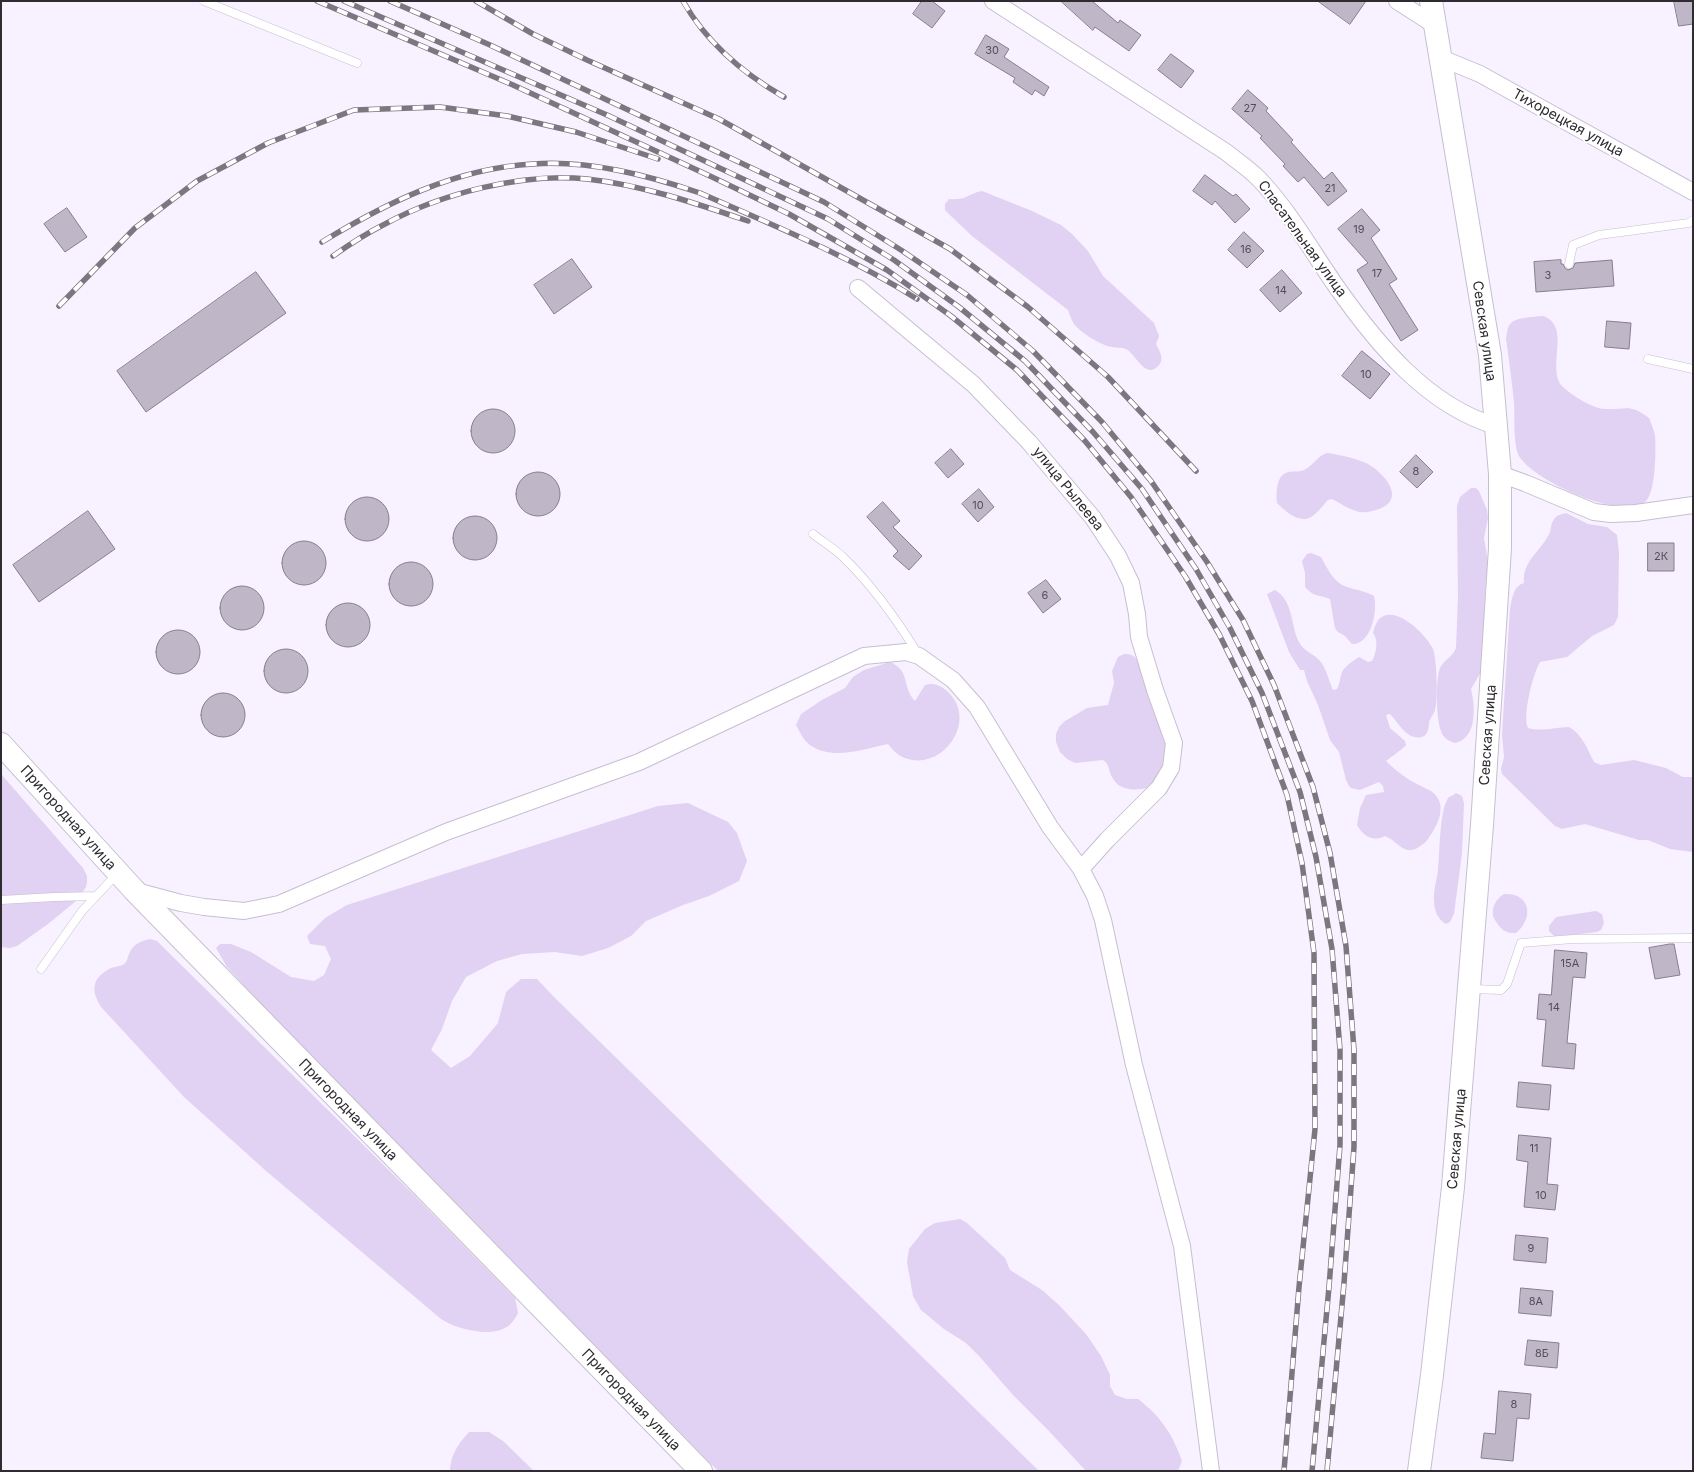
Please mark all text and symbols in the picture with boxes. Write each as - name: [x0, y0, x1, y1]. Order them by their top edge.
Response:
- house number: 30: [985, 44, 999, 58]
- street label: Тихорецкая улица: [1510, 86, 1626, 160]
- house number: 27: [1244, 102, 1256, 116]
- street label: Спасательная улица: [1254, 177, 1350, 301]
- house number: 21: [1324, 182, 1336, 196]
- house number: 19: [1353, 223, 1365, 237]
- house number: 16: [1240, 243, 1252, 257]
- house number: 17: [1372, 267, 1382, 281]
- house number: 3: [1545, 269, 1551, 283]
- street label: Севская улица: [1469, 280, 1499, 382]
- house number: 14: [1275, 284, 1287, 298]
- house number: 10: [1360, 368, 1372, 382]
- street label: улица Рылеева: [1029, 444, 1107, 534]
- house number: 8: [1413, 465, 1419, 479]
- house number: 10: [972, 499, 984, 513]
- house number: 2К: [1654, 550, 1668, 564]
- house number: 6: [1042, 589, 1048, 603]
- street label: Севская улица: [1476, 684, 1500, 786]
- street label: Пригородная улица: [17, 762, 119, 874]
- house number: 15А: [1561, 957, 1579, 971]
- house number: 14: [1548, 1001, 1560, 1015]
- street label: Пригородная улица: [295, 1056, 401, 1164]
- street label: Севская улица: [1444, 1088, 1470, 1190]
- house number: 11: [1530, 1142, 1538, 1156]
- house number: 10: [1535, 1189, 1547, 1203]
- house number: 9: [1528, 1242, 1534, 1256]
- house number: 8А: [1529, 1295, 1543, 1309]
- street label: Пригородная улица: [578, 1346, 684, 1454]
- house number: 8Б: [1535, 1347, 1549, 1361]
- house number: 8: [1511, 1398, 1517, 1412]

